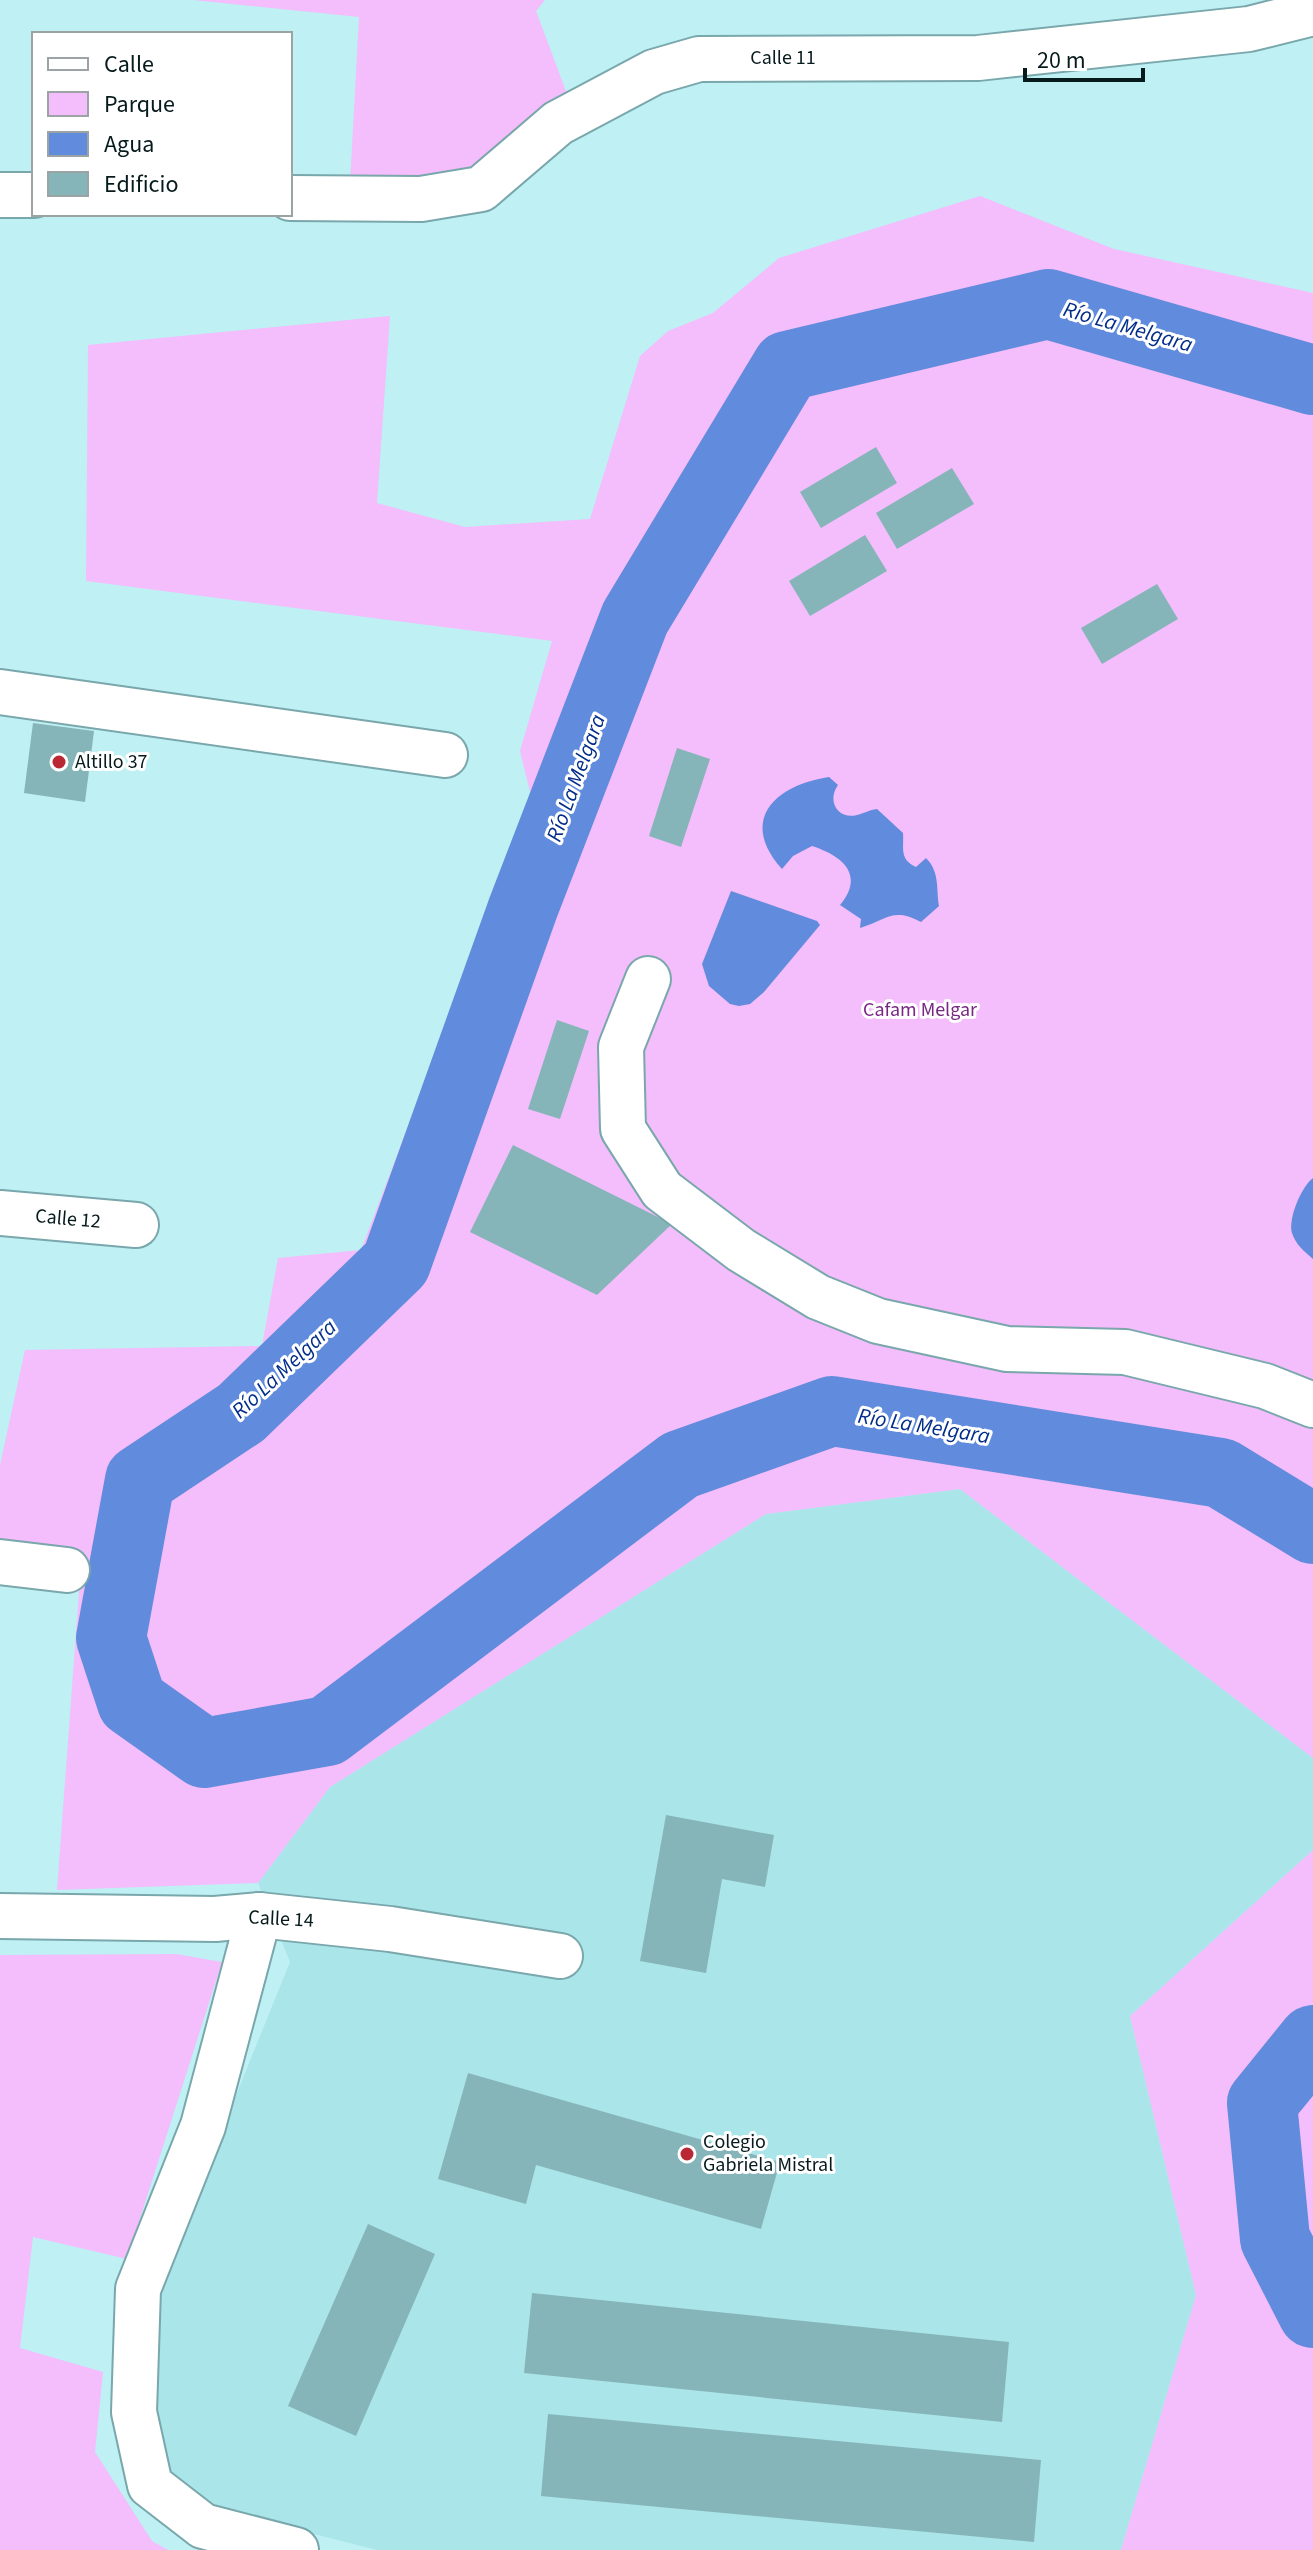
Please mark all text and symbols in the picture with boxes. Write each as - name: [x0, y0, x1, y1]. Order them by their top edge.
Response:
- legend: [32, 32, 292, 216]
- scale bar: [1025, 32, 1143, 82]
- text: 20 m: [1037, 43, 1086, 78]
- street label: Calle 11: [750, 44, 816, 72]
- text: Calle: [104, 47, 154, 82]
- text: Parque: [104, 87, 175, 122]
- text: Agua: [104, 127, 154, 162]
- text: Edificio: [104, 167, 178, 202]
- water label: Río La Melgara: [1060, 293, 1197, 361]
- water label: Río La Melgara: [538, 710, 614, 846]
- place label: Altillo 37: [75, 748, 148, 776]
- marker: Altillo 37: [50, 753, 68, 771]
- park label: Cafam Melgar: [863, 996, 977, 1024]
- street label: Calle 12: [34, 1202, 102, 1236]
- water label: Río La Melgara: [224, 1312, 344, 1426]
- water label: Río La Melgara: [856, 1400, 993, 1452]
- street label: Calle 14: [248, 1903, 314, 1935]
- place label: Colegio Gabriela Mistral: [703, 2128, 833, 2179]
- marker: Colegio Gabriela Mistral: [678, 2145, 696, 2163]

